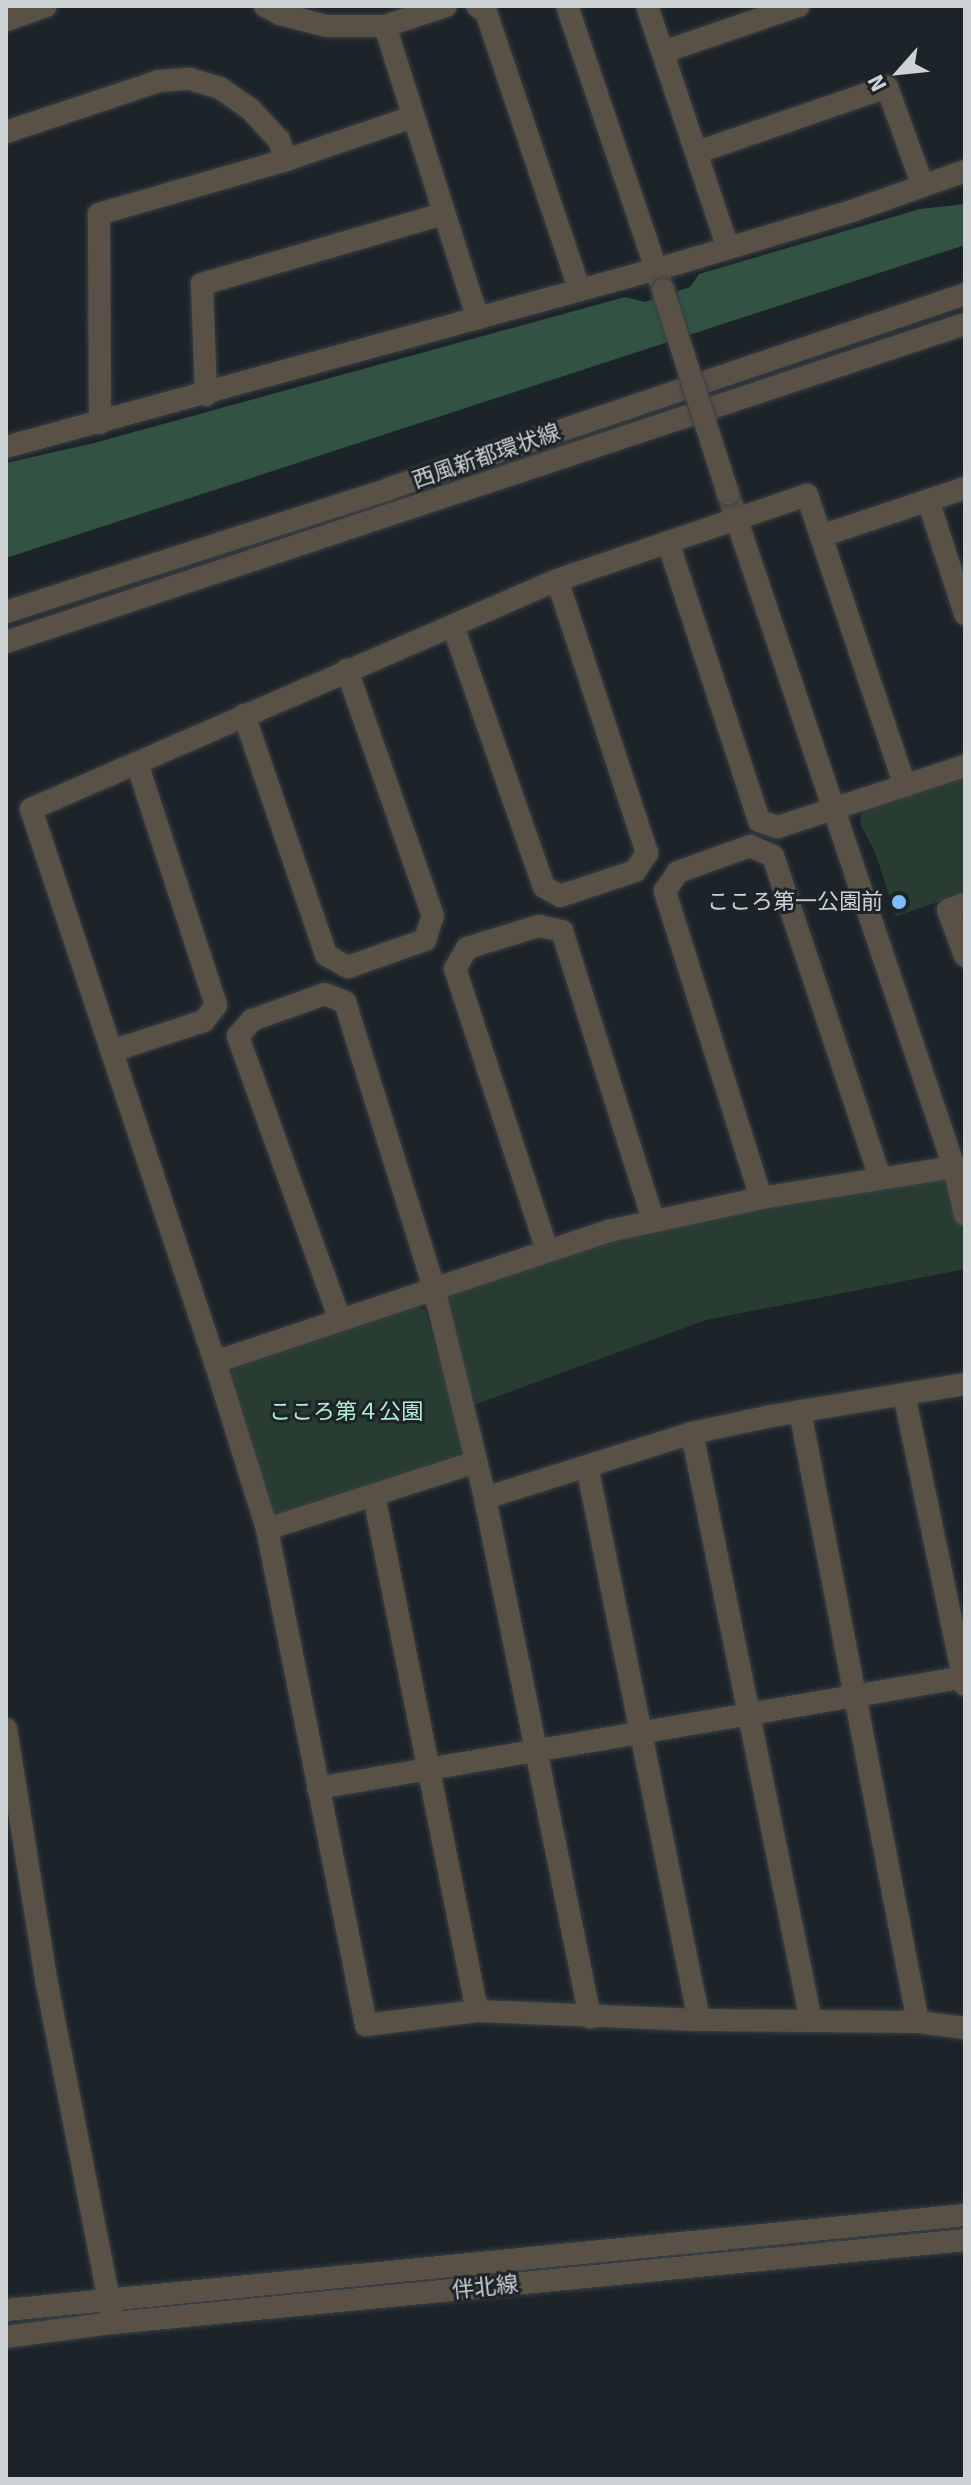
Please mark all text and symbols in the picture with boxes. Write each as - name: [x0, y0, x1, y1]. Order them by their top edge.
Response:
- north arrow: [859, 32, 939, 112]
- text: N: [862, 70, 893, 96]
- street label: 西風新都環状線: [409, 418, 563, 494]
- place label: こころ第一公園前: [707, 889, 883, 915]
- marker: こころ第一公園前: [890, 893, 908, 911]
- park label: こころ第４公園: [269, 1399, 423, 1425]
- street label: 伴北線: [451, 2270, 519, 2304]

